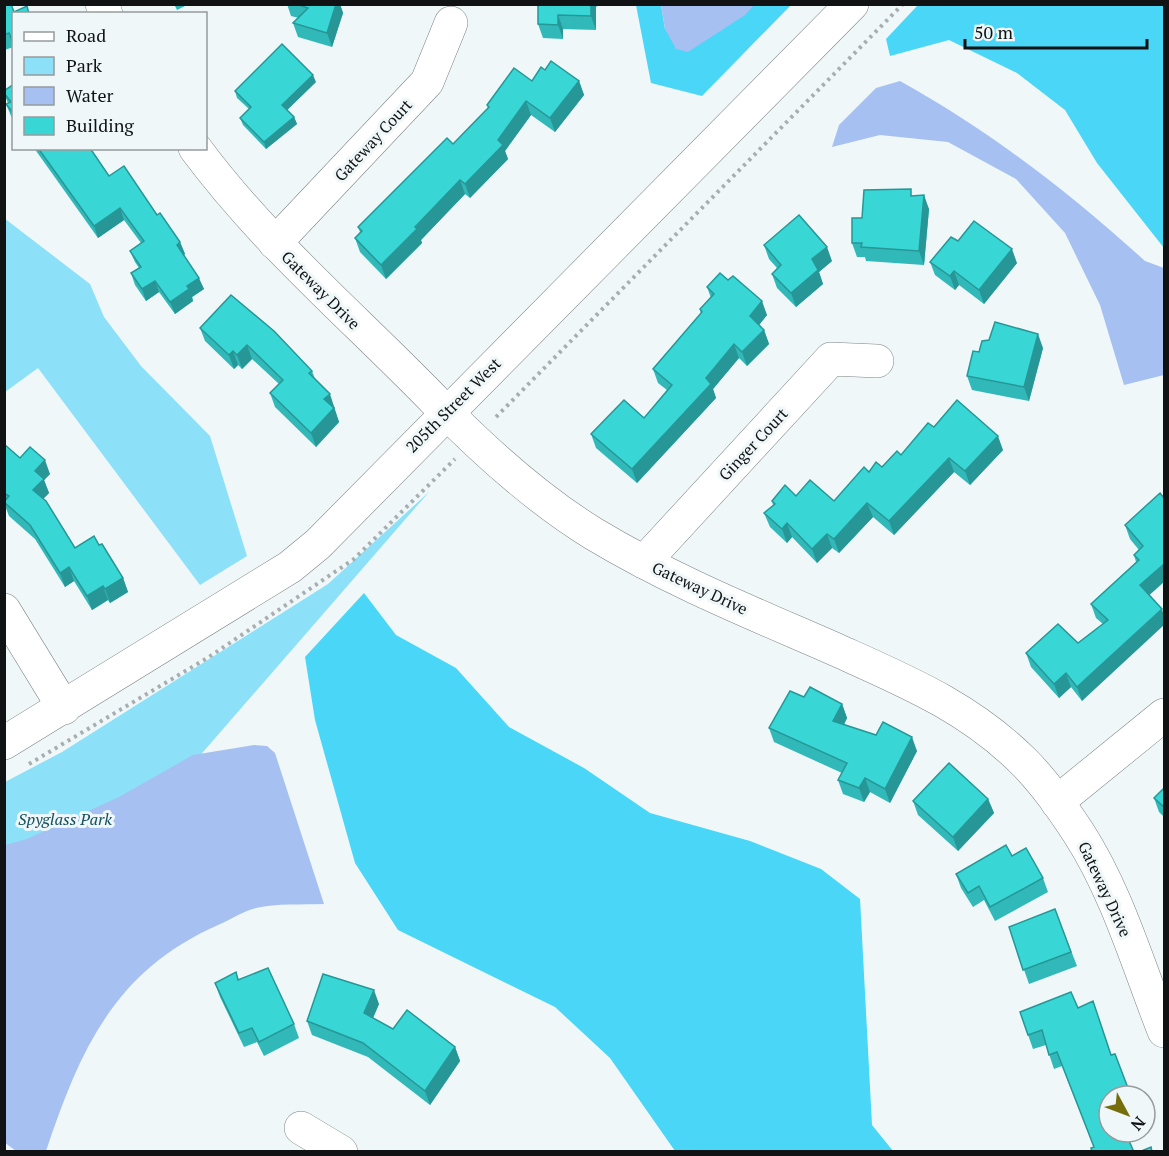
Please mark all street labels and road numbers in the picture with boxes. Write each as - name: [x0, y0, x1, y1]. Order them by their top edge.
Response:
- street label: Gateway Court: [329, 94, 417, 186]
- street label: Gateway Drive: [277, 246, 365, 334]
- street label: 205th Street West: [401, 353, 505, 457]
- street label: Ginger Court: [714, 403, 792, 485]
- street label: Gateway Drive: [649, 556, 751, 620]
- street label: Gateway Drive: [1073, 838, 1137, 940]

